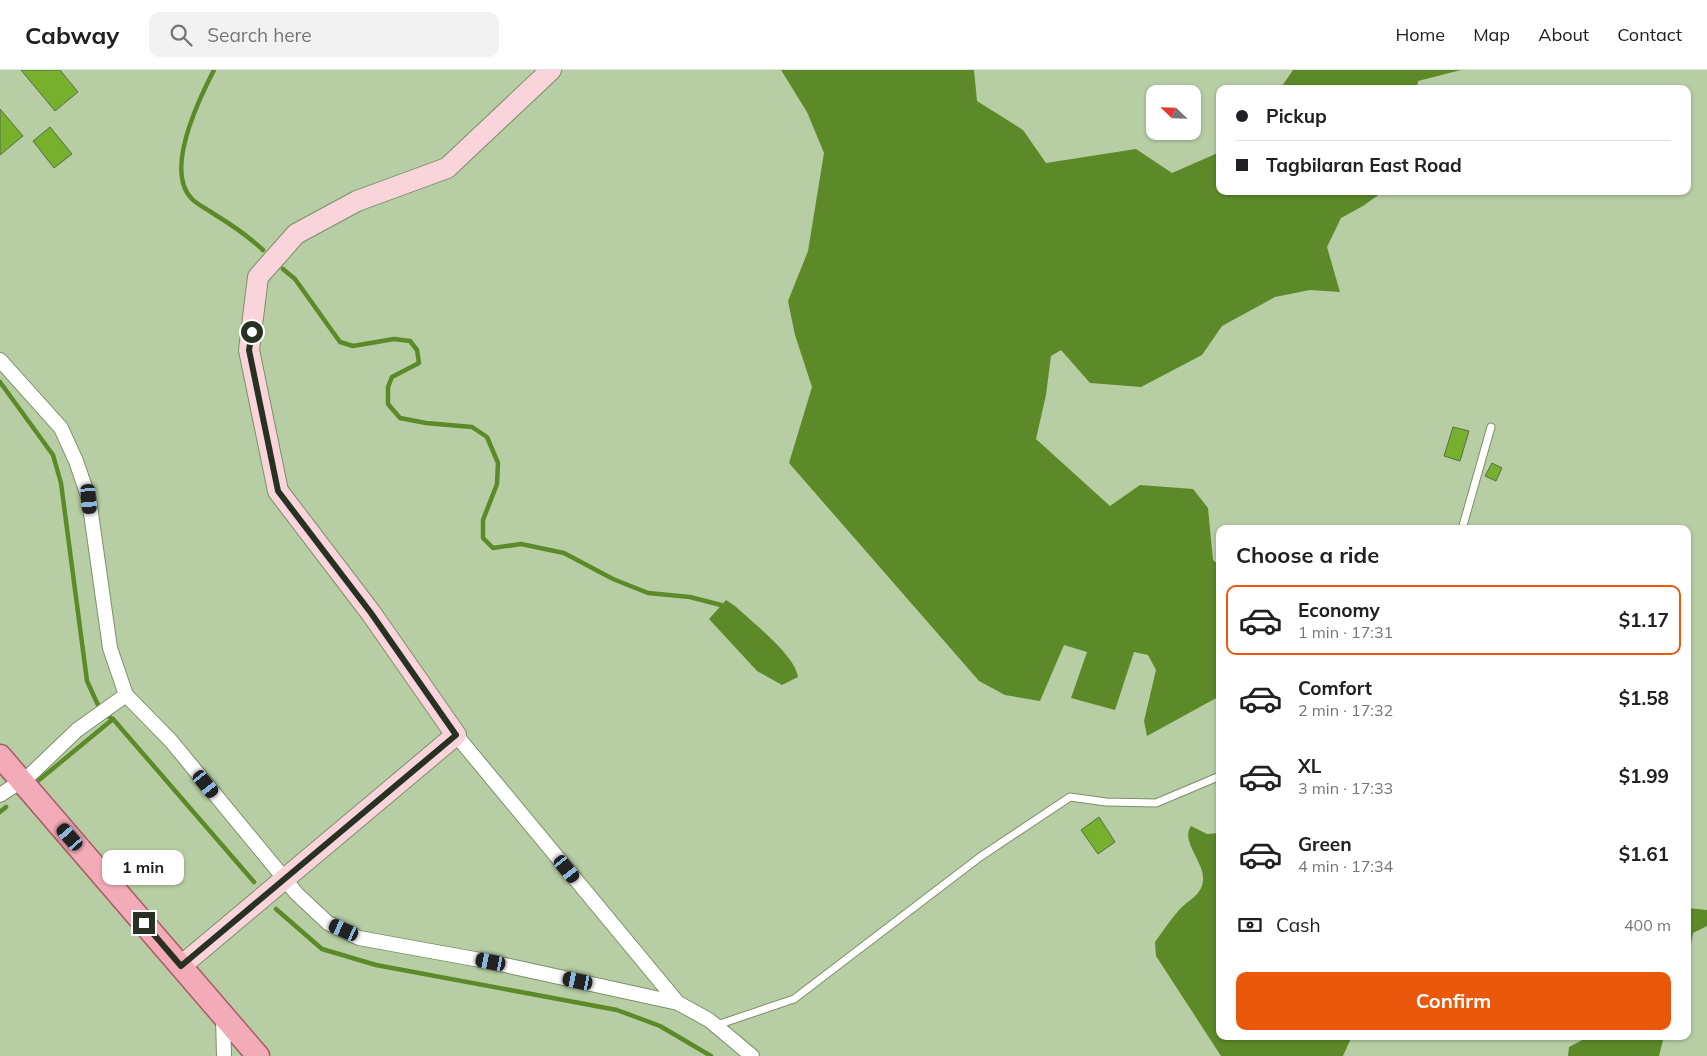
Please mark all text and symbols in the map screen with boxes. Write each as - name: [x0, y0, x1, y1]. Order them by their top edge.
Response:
- search box: [149, 12, 499, 57]
- text: Cabway: [25, 20, 119, 50]
- icon: search: [167, 21, 195, 49]
- text: Search here: [207, 23, 312, 47]
- text: Home: [1395, 23, 1445, 46]
- text: Map: [1473, 23, 1510, 46]
- text: About: [1538, 23, 1589, 46]
- text: Contact: [1617, 23, 1682, 46]
- north arrow: [1146, 85, 1201, 140]
- map controls: [1146, 85, 1201, 140]
- text: Pickup: [1266, 104, 1327, 128]
- text: Tagbilaran East Road: [1266, 153, 1462, 177]
- route start: [241, 321, 263, 343]
- car: [80, 483, 97, 515]
- text: Choose a ride: [1236, 541, 1379, 569]
- icon: car: [1238, 598, 1283, 643]
- text: Economy: [1298, 598, 1380, 622]
- text: $1.17: [1619, 608, 1669, 632]
- text: 1 min · 17:31: [1298, 622, 1393, 642]
- icon: car: [1238, 676, 1283, 721]
- text: Comfort: [1298, 676, 1372, 700]
- text: $1.58: [1619, 686, 1669, 710]
- text: 2 min · 17:32: [1298, 700, 1393, 720]
- icon: car: [1238, 754, 1283, 799]
- text: XL: [1298, 754, 1321, 778]
- text: $1.99: [1619, 764, 1669, 788]
- car: [190, 768, 221, 800]
- text: 3 min · 17:33: [1298, 778, 1393, 798]
- car: [54, 821, 85, 853]
- icon: car: [1238, 832, 1283, 877]
- text: Green: [1298, 832, 1352, 856]
- text: $1.61: [1619, 842, 1669, 866]
- callout: 1 min: [103, 850, 185, 886]
- car: [551, 853, 582, 885]
- text: 4 min · 17:34: [1298, 856, 1393, 876]
- text: 1 min: [122, 857, 164, 877]
- icon: cash: [1236, 911, 1264, 939]
- route end: [133, 912, 155, 934]
- text: Cash: [1276, 913, 1321, 937]
- text: 400 m: [1624, 915, 1671, 935]
- car: [327, 917, 360, 943]
- car: [474, 952, 507, 972]
- car: [561, 971, 594, 991]
- button: Confirm: [1236, 972, 1671, 1030]

